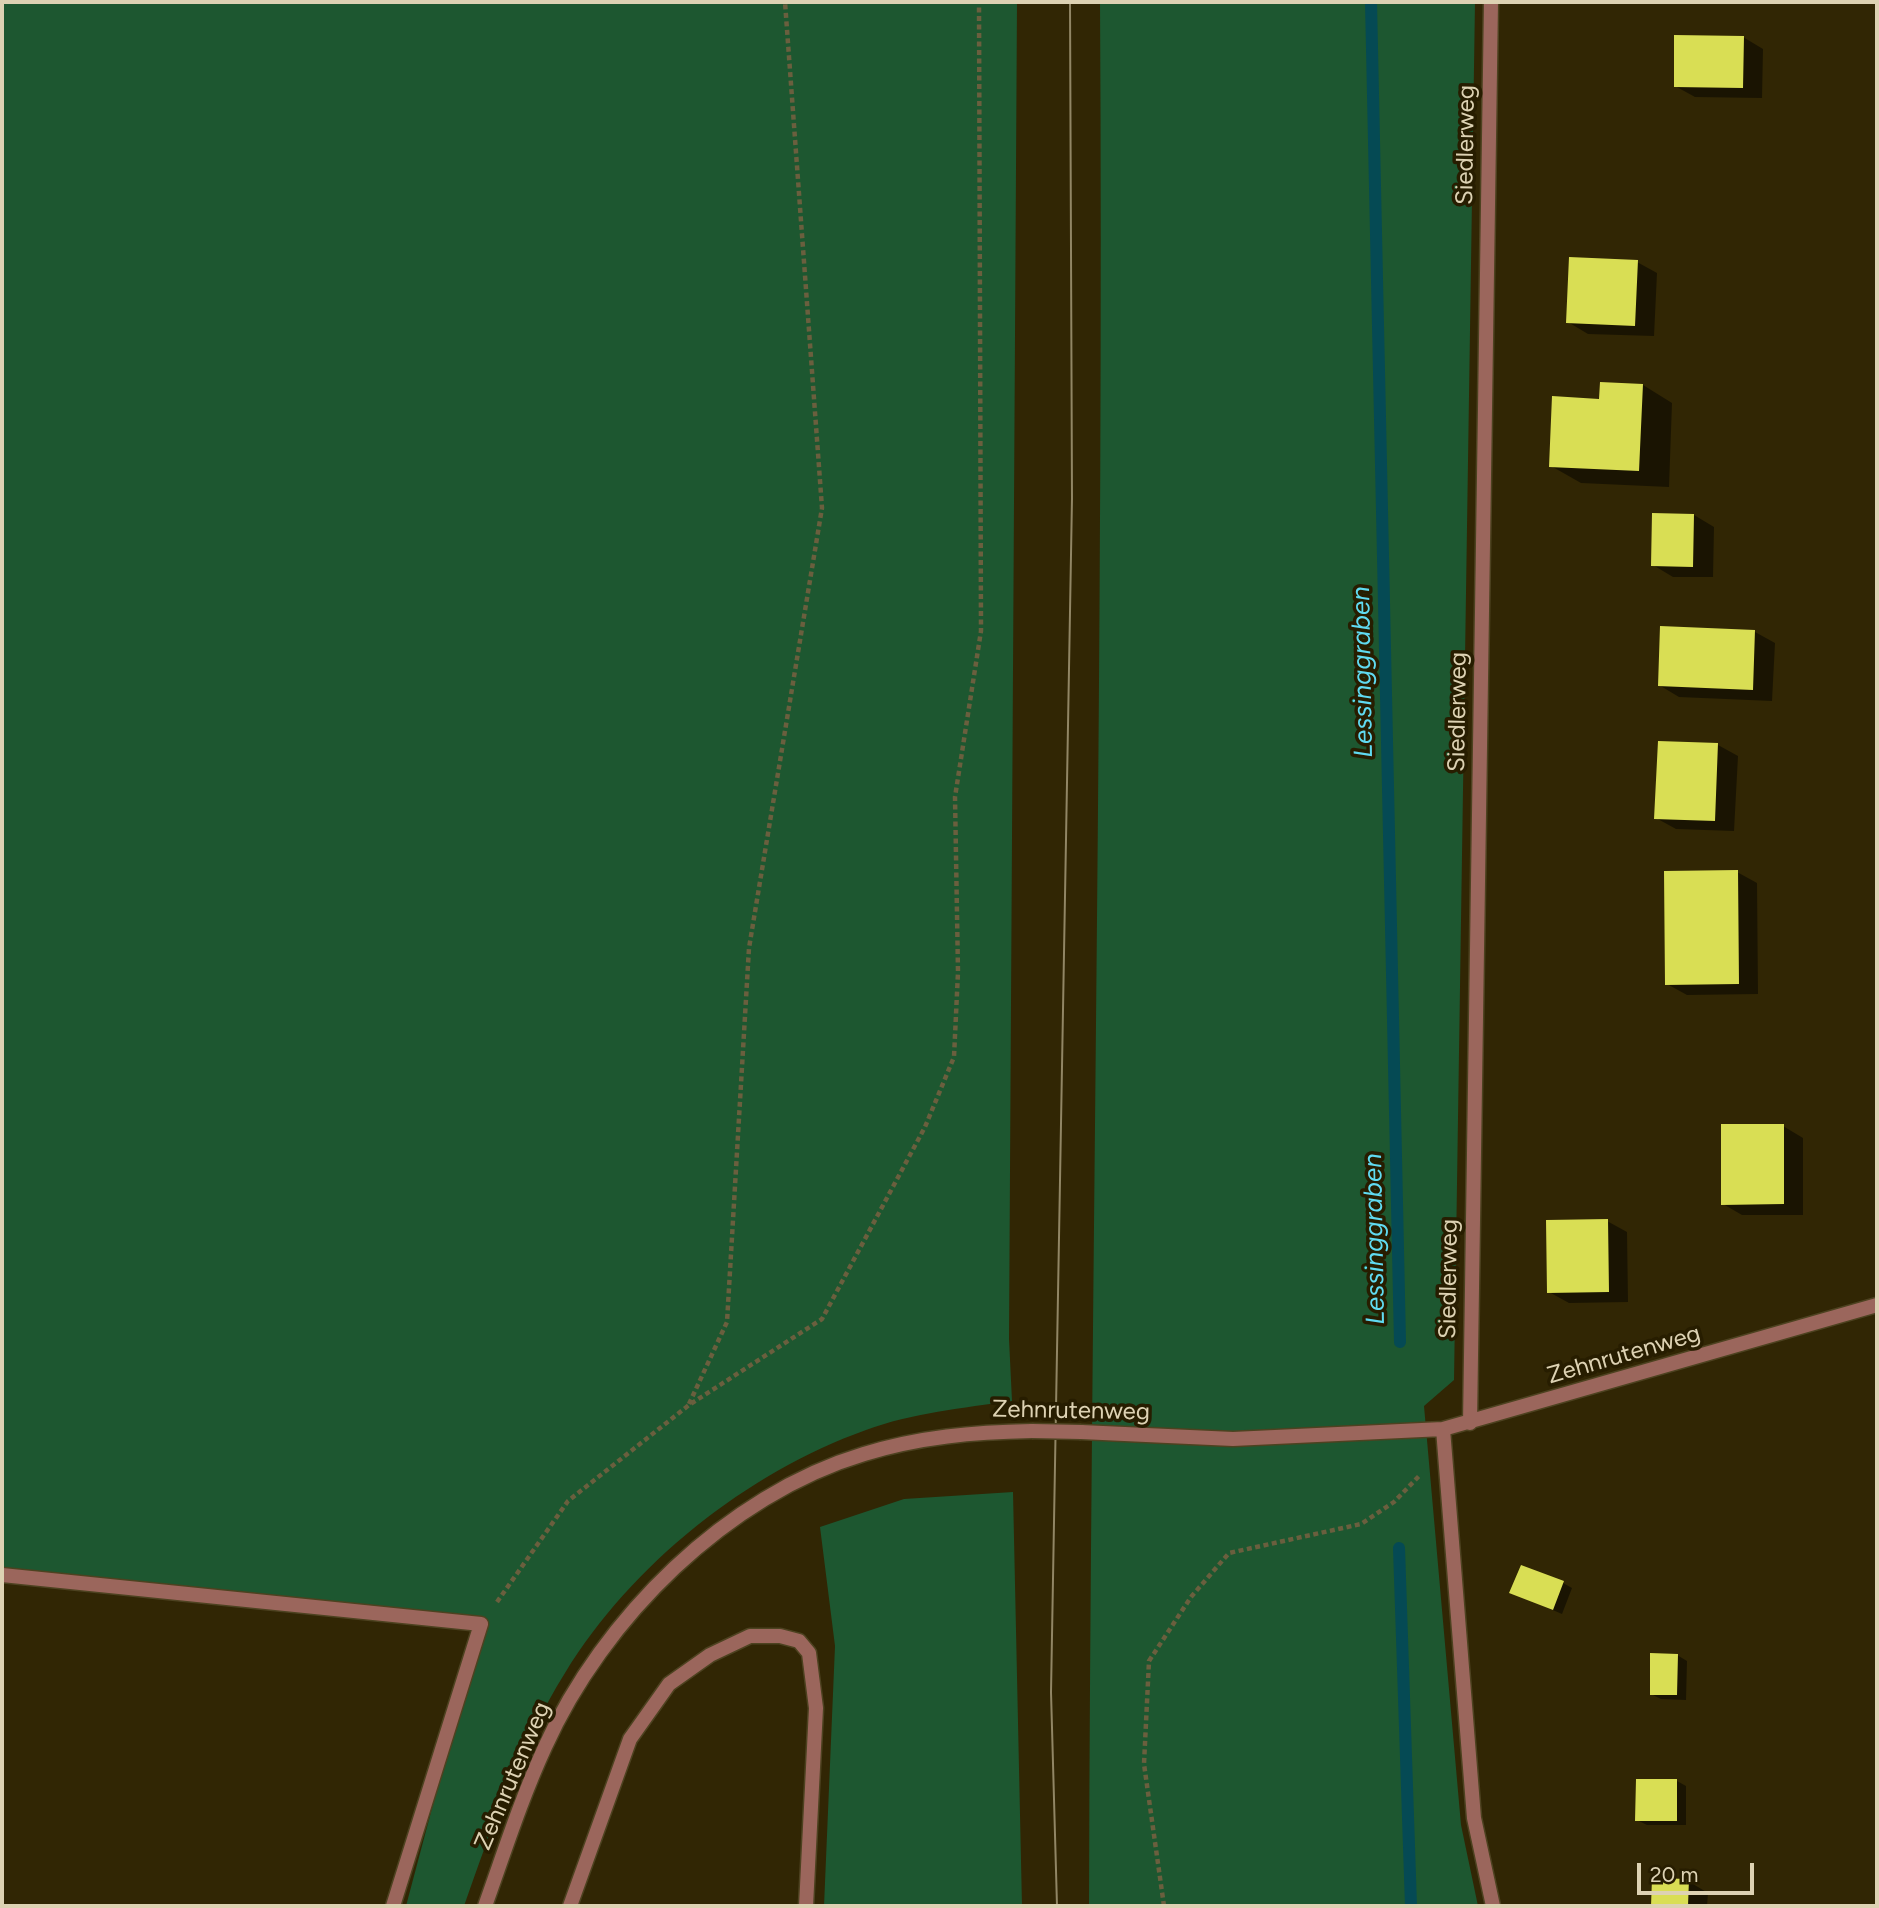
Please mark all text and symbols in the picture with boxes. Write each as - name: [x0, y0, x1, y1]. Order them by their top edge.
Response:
- street label: Siedlerweg: [1451, 85, 1481, 205]
- water label: Lessinggraben: [1346, 586, 1380, 758]
- street label: Siedlerweg: [1443, 652, 1473, 772]
- water label: Lessinggraben: [1358, 1153, 1392, 1325]
- street label: Siedlerweg: [1434, 1219, 1464, 1339]
- street label: Zehnrutenweg: [1544, 1319, 1704, 1391]
- street label: Zehnrutenweg: [992, 1395, 1150, 1427]
- street label: Zehnrutenweg: [469, 1698, 557, 1854]
- scale bar: [1641, 1848, 1758, 1892]
- text: 20 m: [1650, 1862, 1698, 1887]

